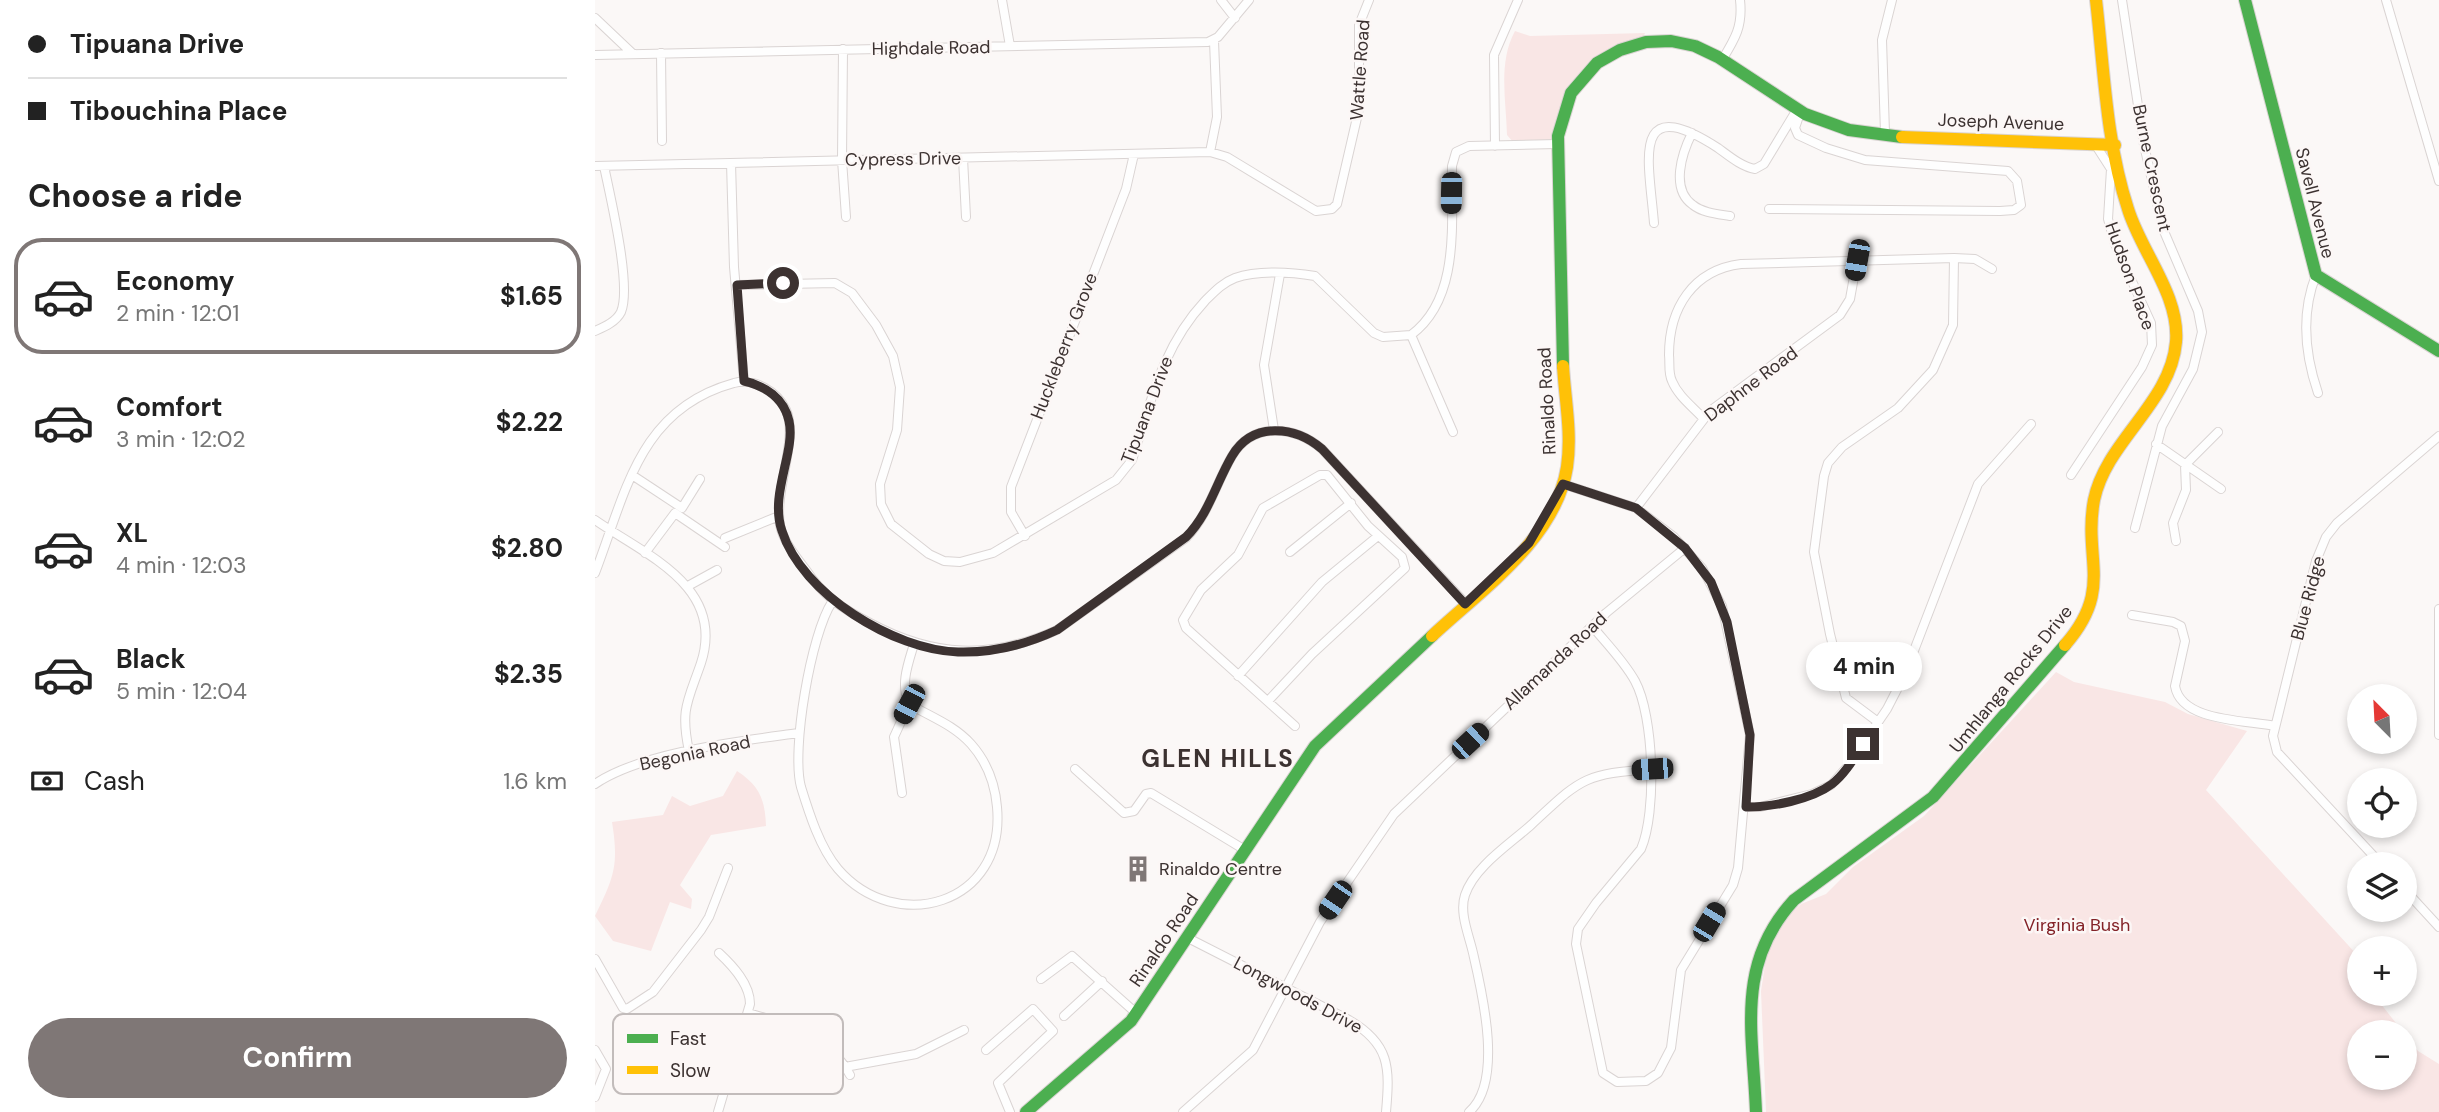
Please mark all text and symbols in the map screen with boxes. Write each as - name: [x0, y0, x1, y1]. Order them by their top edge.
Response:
- street label: Wattle Road: [1345, 19, 1375, 121]
- text: Tipuana Drive: [70, 27, 244, 61]
- street label: Highdale Road: [871, 35, 991, 61]
- text: Tibouchina Place: [70, 94, 288, 128]
- street label: Burne Crescent: [2127, 102, 2177, 234]
- street label: Joseph Avenue: [1937, 108, 2065, 136]
- street label: Savell Avenue: [2290, 145, 2340, 261]
- street label: Cypress Drive: [845, 146, 961, 172]
- car: [1441, 172, 1462, 214]
- text: Choose a ride: [28, 175, 243, 217]
- street label: Hudson Place: [2099, 219, 2161, 333]
- car: [1844, 237, 1871, 283]
- text: Economy: [116, 264, 234, 298]
- icon: car: [32, 265, 95, 328]
- route start: [767, 267, 799, 299]
- street label: Huckleberry Grove: [1025, 269, 1103, 423]
- text: $1.65: [500, 279, 563, 313]
- text: 2 min · 12:01: [116, 298, 239, 328]
- street label: Daphne Road: [1699, 341, 1803, 427]
- street label: Rinaldo Road: [1532, 347, 1562, 455]
- street label: Tipuana Drive: [1115, 353, 1179, 467]
- text: Comfort: [116, 390, 222, 424]
- icon: car: [32, 391, 95, 454]
- text: $2.22: [496, 405, 563, 439]
- text: 3 min · 12:02: [116, 424, 246, 454]
- text: XL: [116, 516, 148, 550]
- icon: car: [32, 517, 95, 580]
- text: $2.80: [491, 531, 563, 565]
- text: 4 min · 12:03: [116, 550, 246, 580]
- street label: Blue Ridge: [2285, 553, 2331, 643]
- street label: Umhlanga Rocks Drive: [1944, 600, 2078, 758]
- street label: Allamanda Road: [1498, 607, 1612, 715]
- text: Black: [116, 642, 186, 676]
- callout: 4 min: [1805, 642, 1921, 692]
- icon: car: [32, 643, 95, 706]
- text: 4 min: [1833, 651, 1895, 681]
- text: $2.35: [494, 657, 563, 691]
- text: 5 min · 12:04: [116, 676, 247, 706]
- car: [890, 681, 929, 727]
- north arrow: [2347, 684, 2417, 754]
- map controls: [2347, 684, 2417, 1090]
- car: [1448, 719, 1493, 763]
- route end: [1847, 728, 1879, 760]
- street label: Begonia Road: [637, 730, 753, 776]
- district label: GLEN HILLS: [1141, 743, 1295, 774]
- car: [1631, 757, 1674, 781]
- icon: cash: [28, 762, 66, 800]
- text: Cash: [84, 764, 145, 798]
- text: 1.6 km: [503, 766, 567, 796]
- button: locate: [2347, 768, 2417, 838]
- button: layers: [2347, 852, 2417, 922]
- building icon: Rinaldo Centre: [1123, 854, 1153, 884]
- place label: Rinaldo Centre: [1159, 857, 1282, 881]
- car: [1315, 877, 1356, 923]
- street label: Rinaldo Road: [1124, 889, 1204, 991]
- car: [1690, 899, 1729, 945]
- park label: Virginia Bush: [2024, 913, 2130, 937]
- button: +: [2347, 936, 2417, 1006]
- street label: Longwoods Drive: [1229, 951, 1367, 1039]
- legend: [613, 1014, 843, 1094]
- button: Confirm: [28, 1018, 567, 1098]
- button: −: [2347, 1020, 2417, 1090]
- text: Fast: [670, 1026, 706, 1051]
- text: Slow: [670, 1058, 711, 1083]

